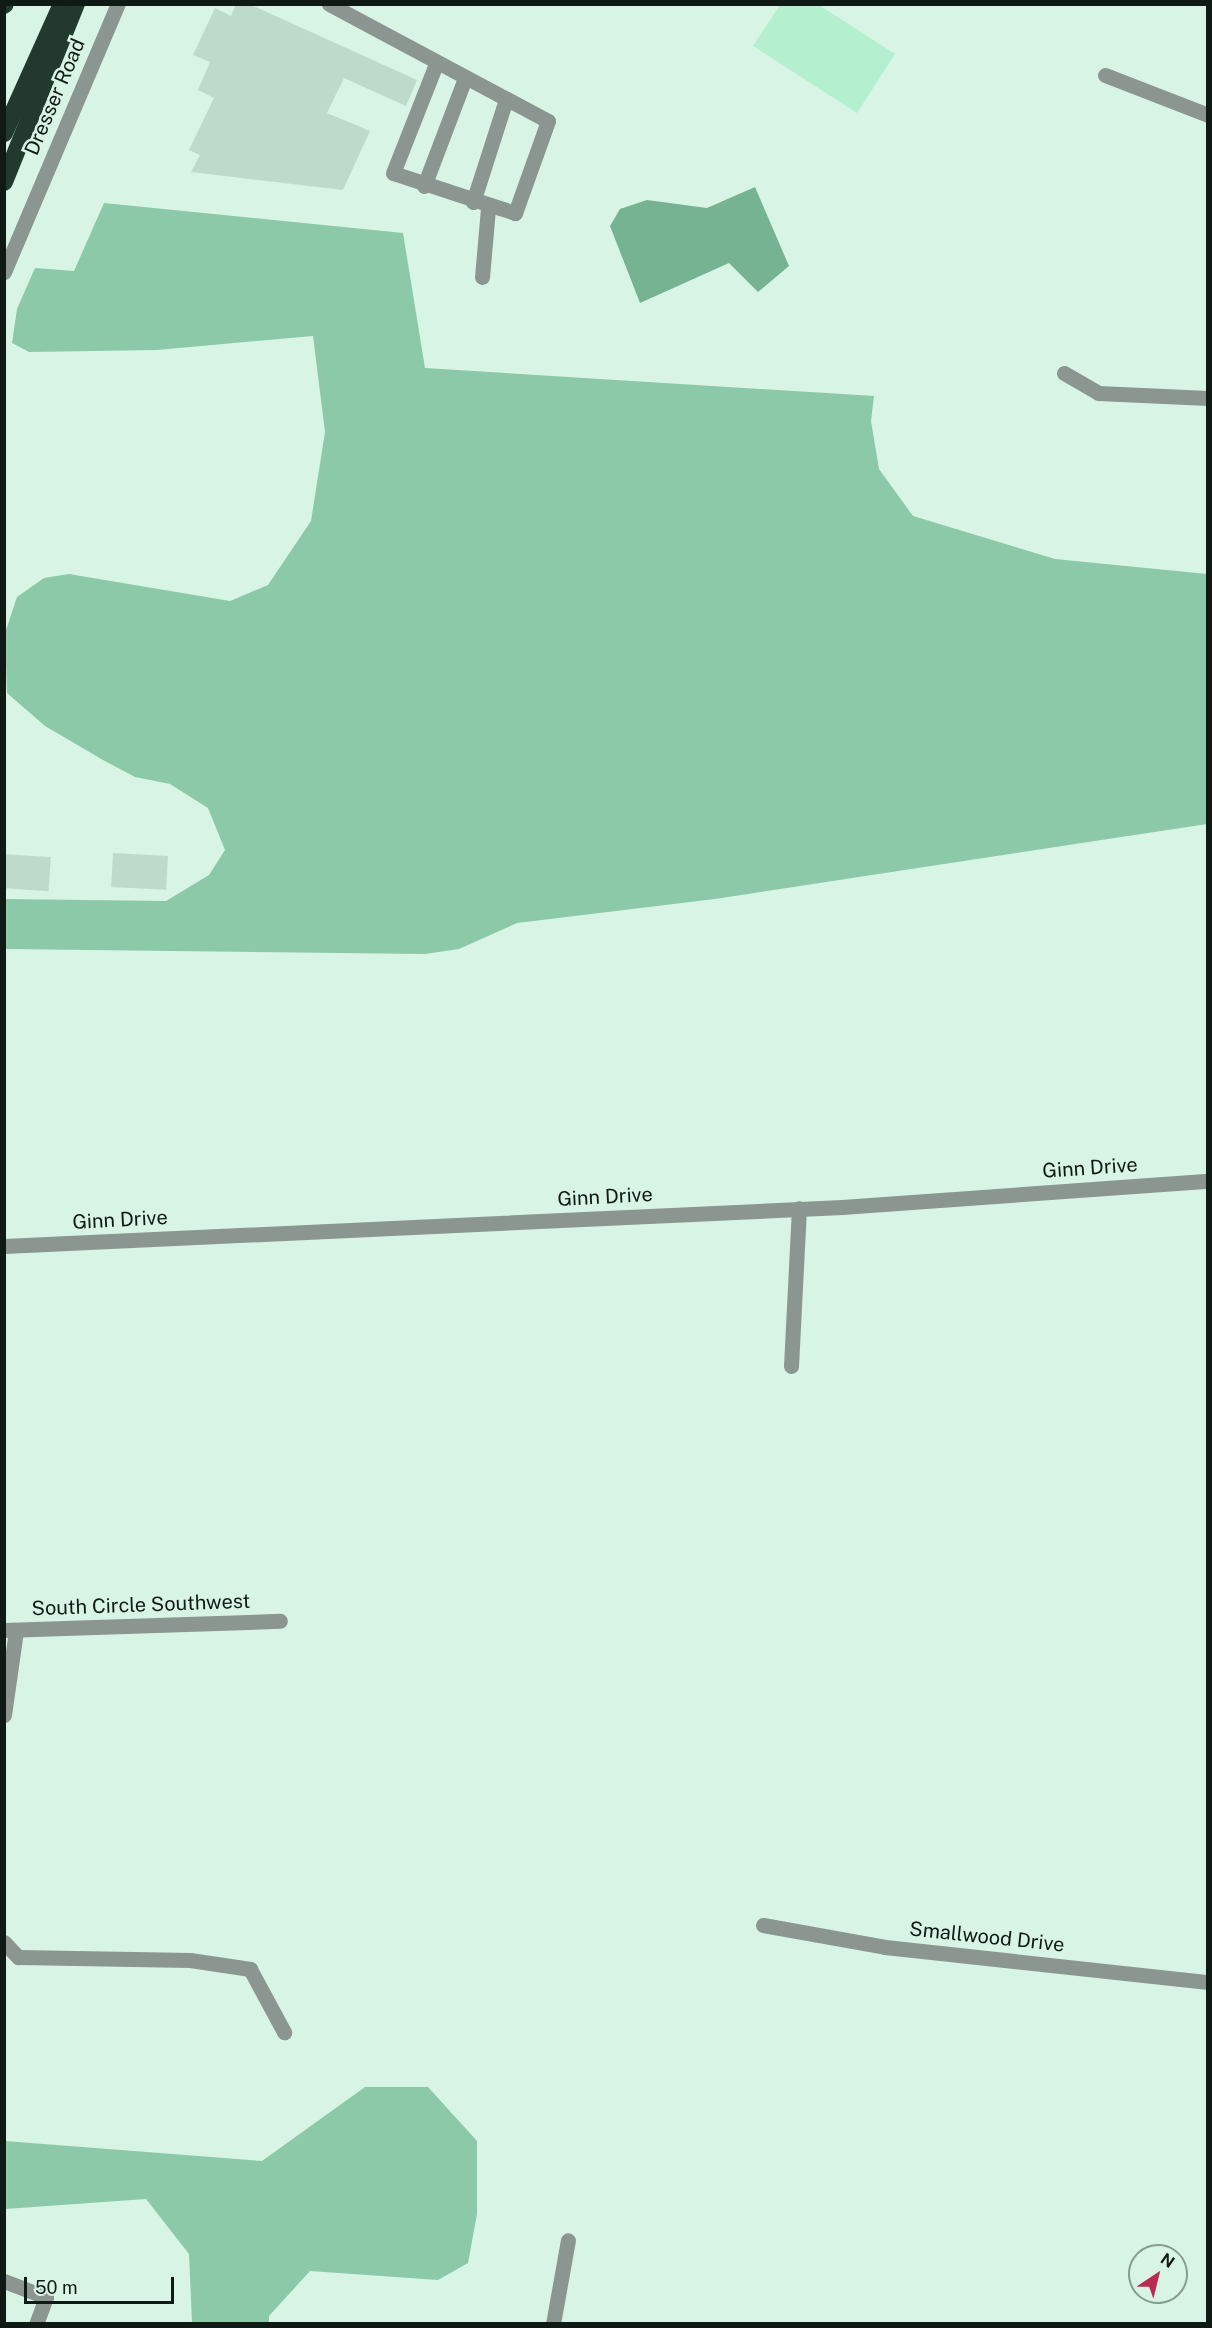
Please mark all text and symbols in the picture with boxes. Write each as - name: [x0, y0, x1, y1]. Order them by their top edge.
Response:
- street label: Dresser Road: [20, 35, 90, 159]
- street label: Ginn Drive: [1042, 1153, 1138, 1183]
- street label: Ginn Drive: [557, 1183, 653, 1211]
- street label: Ginn Drive: [72, 1206, 168, 1234]
- street label: South Circle Southwest: [31, 1589, 251, 1621]
- street label: Smallwood Drive: [908, 1917, 1066, 1957]
- north arrow: [1128, 2244, 1188, 2304]
- text: N: [1157, 2249, 1178, 2272]
- scale bar: [27, 2265, 177, 2303]
- text: 50 m: [35, 2277, 78, 2298]

